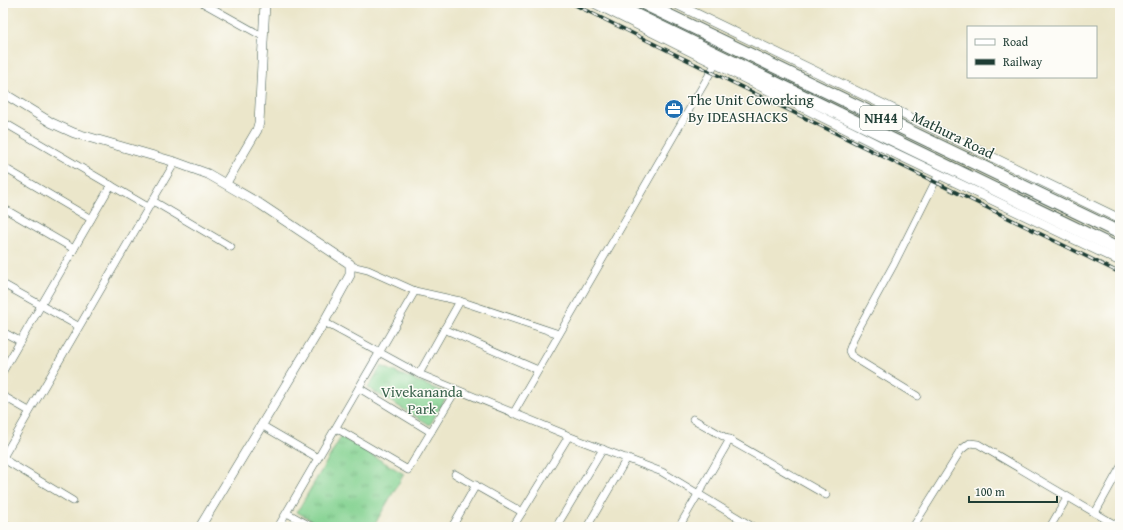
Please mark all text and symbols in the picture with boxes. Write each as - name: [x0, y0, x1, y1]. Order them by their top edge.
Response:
- legend: [967, 26, 1097, 78]
- text: Road: [1003, 33, 1029, 50]
- text: Railway: [1003, 53, 1042, 70]
- place label: The Unit Coworking By IDEASHACKS: [688, 89, 814, 127]
- office icon: The Unit Coworking By IDEASHACKS: [663, 98, 685, 120]
- road number: NH44: [860, 106, 902, 130]
- street label: Mathura Road: [909, 106, 998, 164]
- park label: Vivekananda Park: [381, 381, 463, 419]
- scale bar: [969, 478, 1057, 504]
- text: 100 m: [975, 483, 1005, 500]

